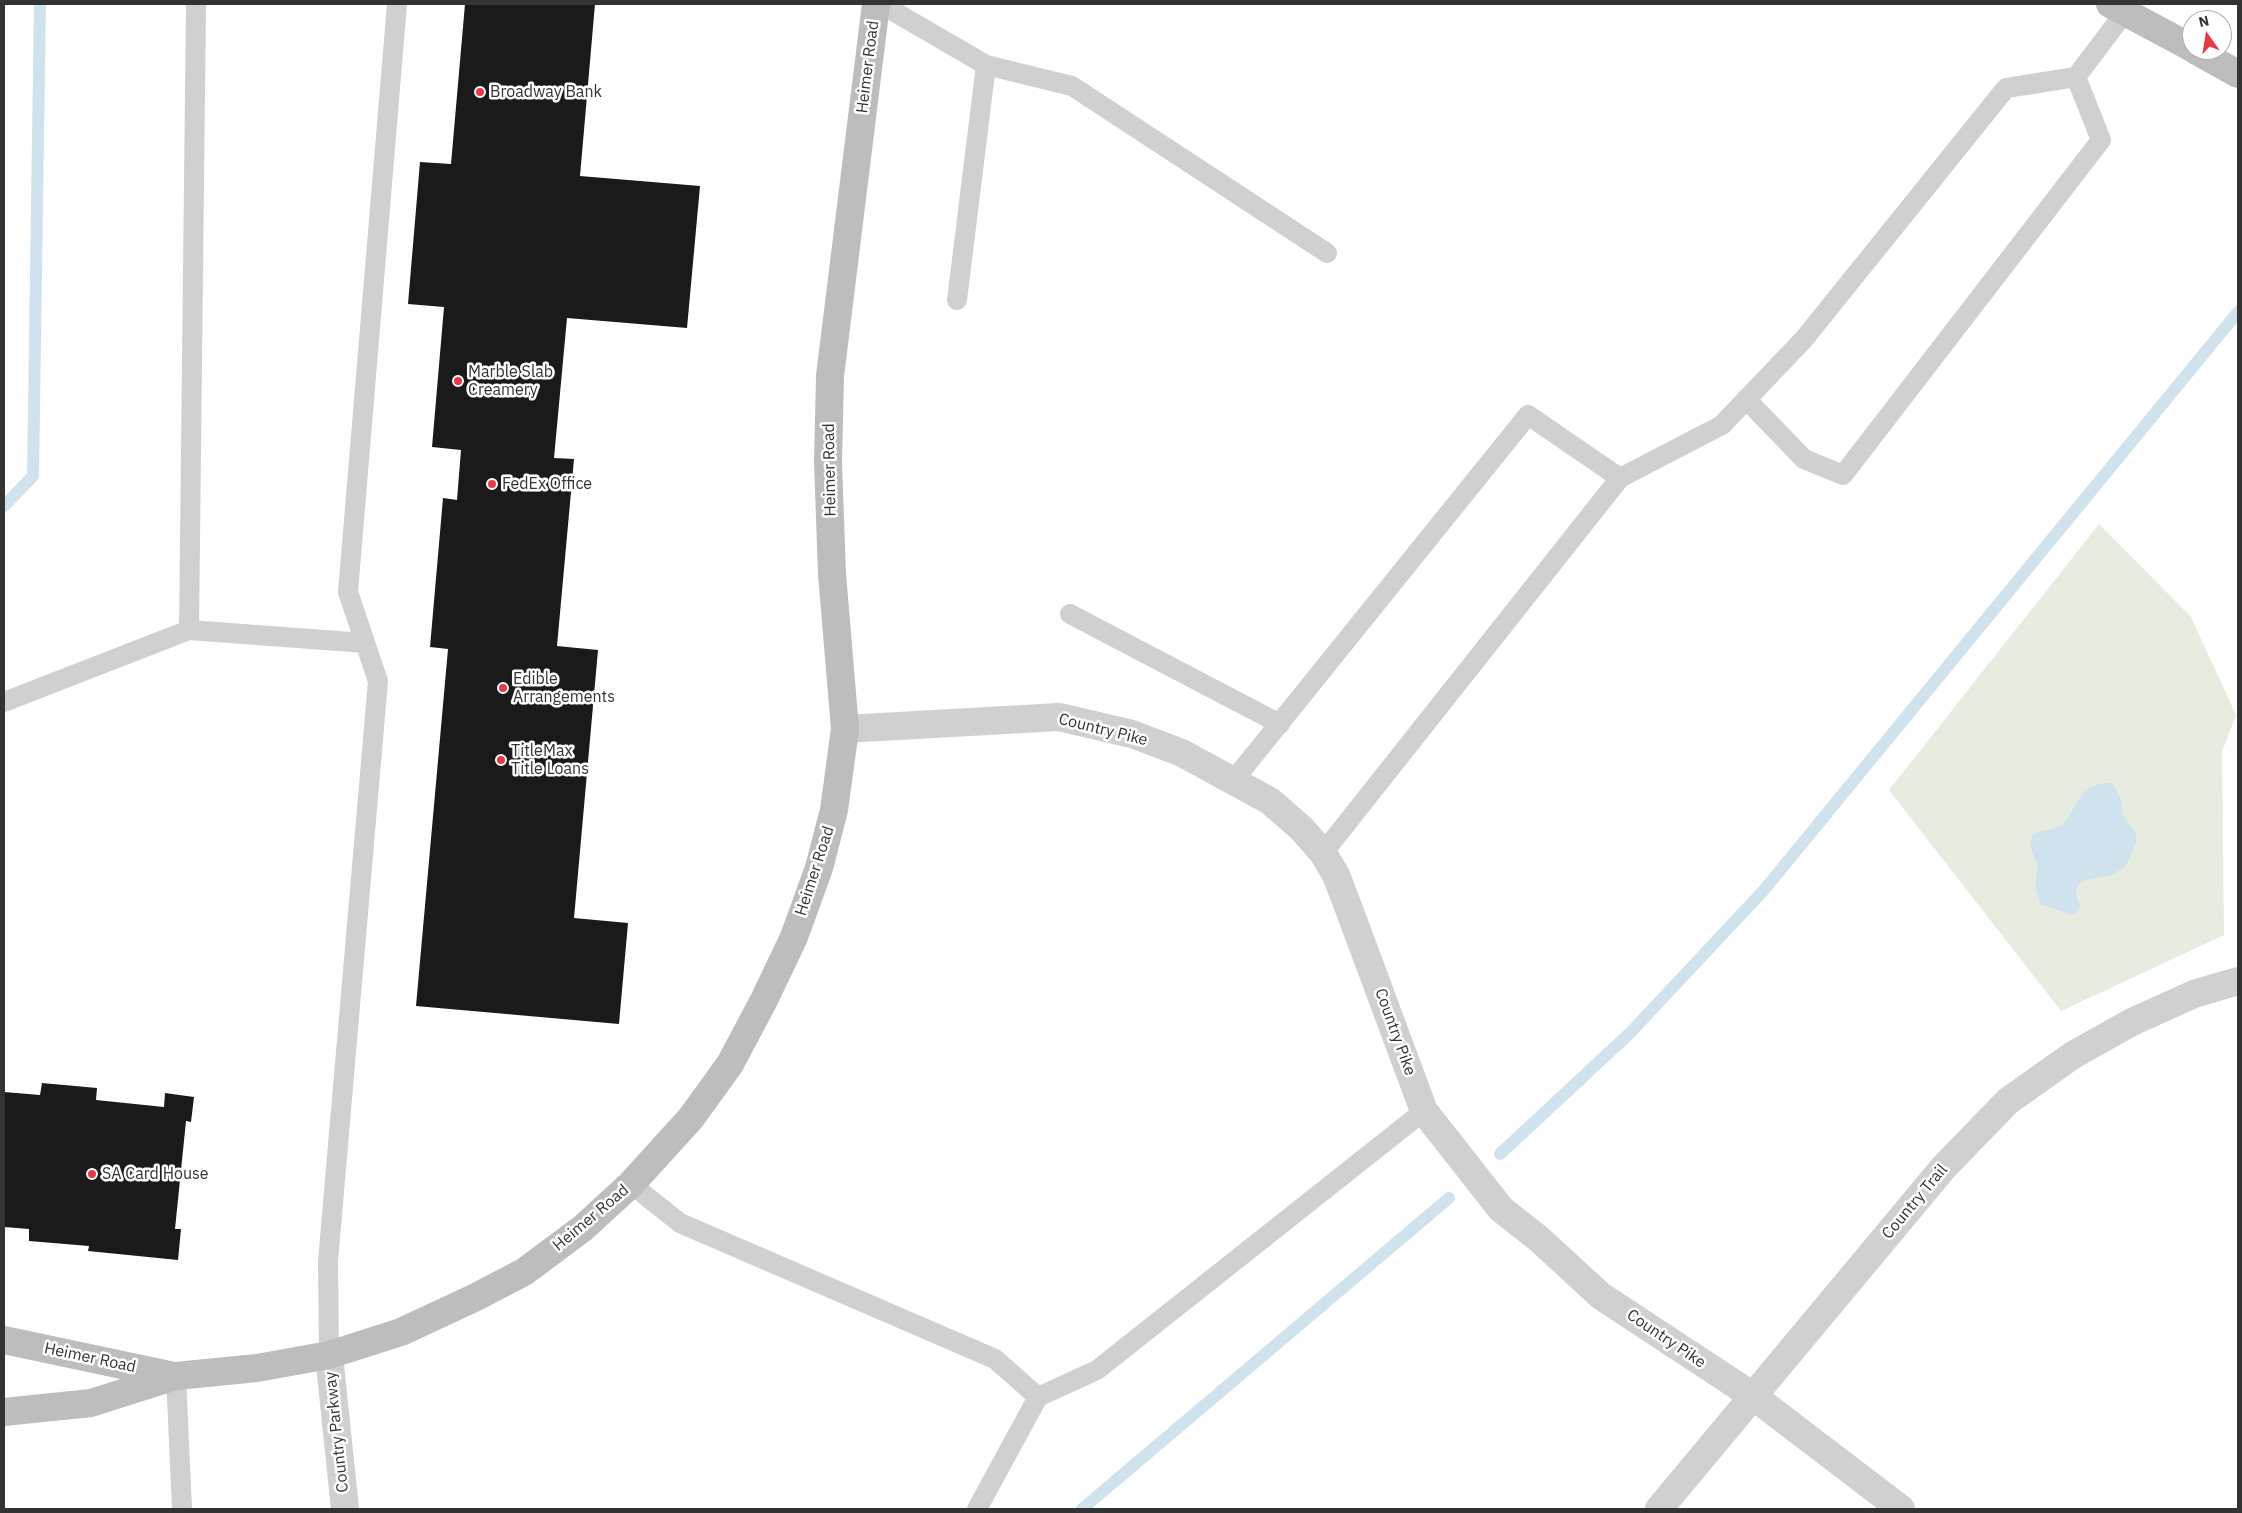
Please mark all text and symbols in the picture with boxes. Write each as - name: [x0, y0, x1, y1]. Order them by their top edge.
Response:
- north arrow: [2182, 10, 2232, 60]
- text: N: [2197, 11, 2211, 31]
- street label: Heimer Road: [853, 20, 883, 114]
- place label: Broadway Bank: [490, 82, 602, 102]
- marker: Broadway Bank: [474, 86, 486, 98]
- place label: Marble Slab Creamery: [468, 362, 553, 400]
- marker: Marble Slab Creamery: [452, 375, 464, 387]
- street label: Heimer Road: [820, 423, 840, 517]
- place label: FedEx Office: [502, 474, 592, 494]
- marker: FedEx Office: [486, 478, 498, 490]
- place label: Edible Arrangements: [513, 669, 615, 707]
- marker: Edible Arrangements: [497, 682, 509, 694]
- street label: Country Pike: [1056, 710, 1150, 750]
- place label: TitleMax Title Loans: [511, 741, 589, 779]
- marker: TitleMax Title Loans: [495, 754, 507, 766]
- street label: Heimer Road: [791, 824, 839, 918]
- street label: Country Pike: [1370, 986, 1420, 1078]
- street label: Country Trail: [1878, 1161, 1952, 1243]
- place label: SA Card House: [102, 1164, 209, 1184]
- marker: SA Card House: [86, 1168, 98, 1180]
- street label: Heimer Road: [549, 1181, 633, 1255]
- street label: Country Pike: [1623, 1306, 1709, 1372]
- street label: Heimer Road: [42, 1339, 138, 1377]
- street label: Country Parkway: [321, 1371, 353, 1493]

